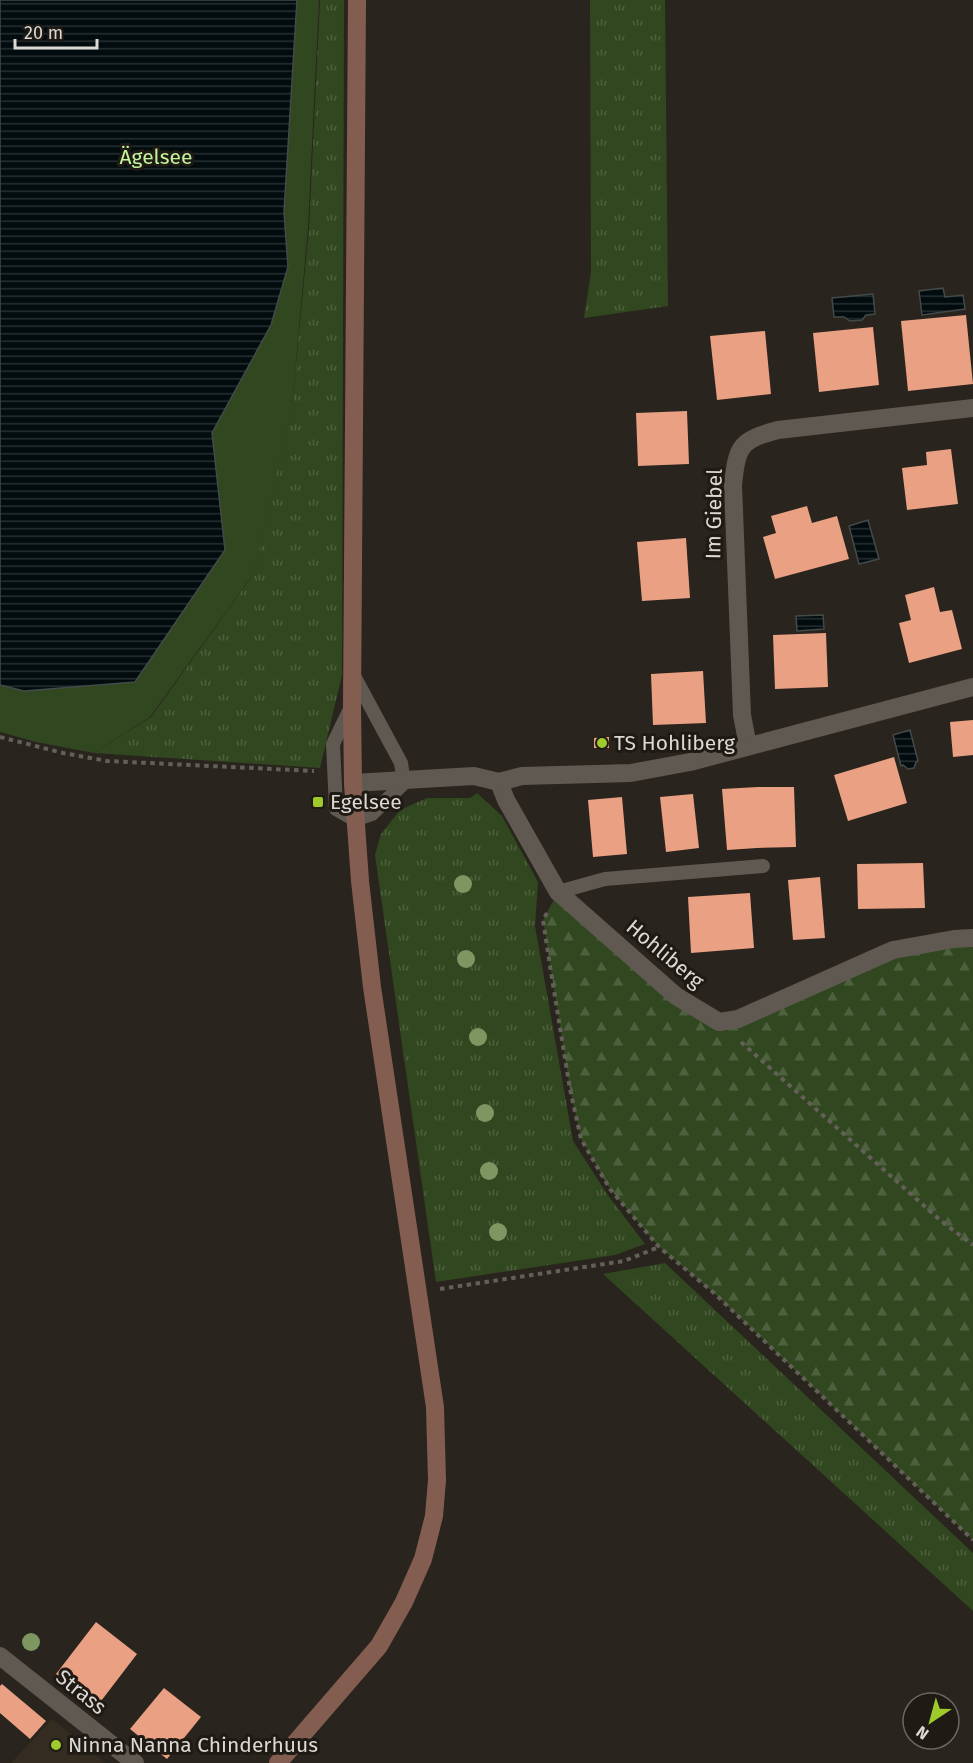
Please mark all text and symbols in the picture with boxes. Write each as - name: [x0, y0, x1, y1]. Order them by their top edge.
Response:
- scale bar: [15, 12, 98, 50]
- text: 20 m: [24, 22, 63, 44]
- park label: Ägelsee: [120, 144, 192, 170]
- street label: Im Giebel: [700, 469, 728, 559]
- place label: TS Hohliberg: [614, 730, 735, 756]
- marker: TS Hohliberg: [595, 736, 609, 750]
- place label: Egelsee: [330, 789, 402, 815]
- marker: Egelsee: [311, 795, 325, 809]
- street label: Hohliberg: [621, 914, 709, 994]
- street label: Strass: [51, 1664, 111, 1720]
- north arrow: [901, 1691, 961, 1751]
- text: N: [913, 1722, 932, 1744]
- place label: Ninna Nanna Chinderhuus: [68, 1732, 318, 1758]
- marker: Ninna Nanna Chinderhuus: [49, 1738, 63, 1752]

